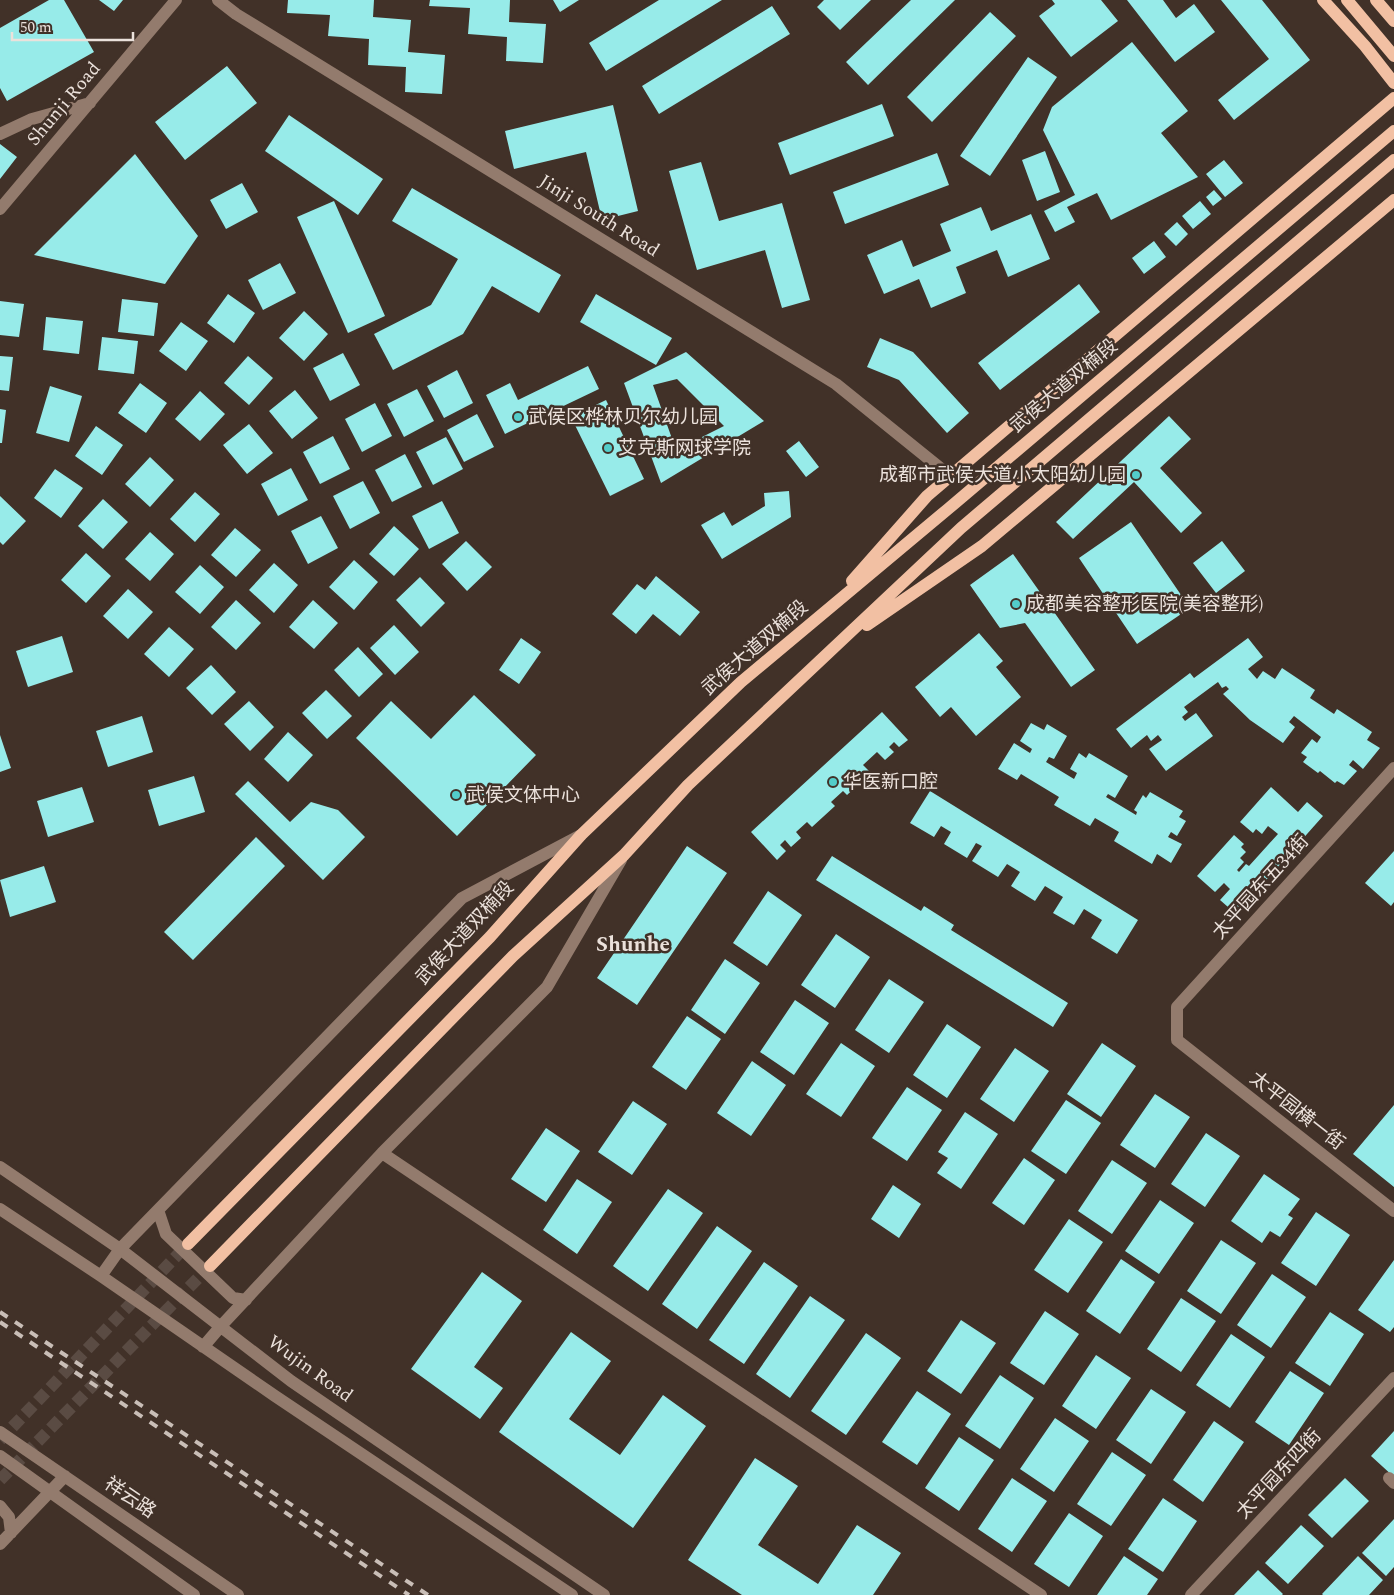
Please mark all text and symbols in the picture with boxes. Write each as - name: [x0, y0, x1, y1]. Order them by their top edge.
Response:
- scale bar: [12, 10, 134, 42]
- text: 50 m: [20, 16, 52, 39]
- street label: Shunji Road: [20, 56, 108, 152]
- street label: Jinji South Road: [533, 167, 665, 265]
- street label: 武侯大道双楠段: [1004, 332, 1124, 440]
- place label: 武侯区桦林贝尔幼儿园: [528, 403, 718, 432]
- marker: 武侯区桦林贝尔幼儿园: [512, 411, 524, 423]
- place label: 艾克斯网球学院: [618, 434, 751, 463]
- marker: 艾克斯网球学院: [602, 442, 614, 454]
- place label: 成都市武侯大道小太阳幼儿园: [879, 461, 1126, 490]
- marker: 成都市武侯大道小太阳幼儿园: [1130, 469, 1142, 481]
- place label: 成都美容整形医院(美容整形): [1026, 590, 1264, 619]
- street label: 武侯大道双楠段: [695, 593, 815, 703]
- marker: 成都美容整形医院(美容整形): [1010, 598, 1022, 610]
- place label: 华医新口腔: [843, 768, 938, 797]
- marker: 华医新口腔: [827, 776, 839, 788]
- place label: 武侯文体中心: [466, 781, 580, 810]
- marker: 武侯文体中心: [450, 789, 462, 801]
- street label: 太平园东五34街: [1206, 828, 1316, 946]
- street label: 武侯大道双楠段: [409, 874, 521, 992]
- district label: Shunhe: [596, 929, 670, 961]
- street label: 太平园横一街: [1243, 1064, 1351, 1158]
- street label: Wujin Road: [261, 1328, 359, 1410]
- street label: 太平园东四街: [1230, 1422, 1328, 1526]
- street label: 祥云路: [98, 1470, 162, 1526]

